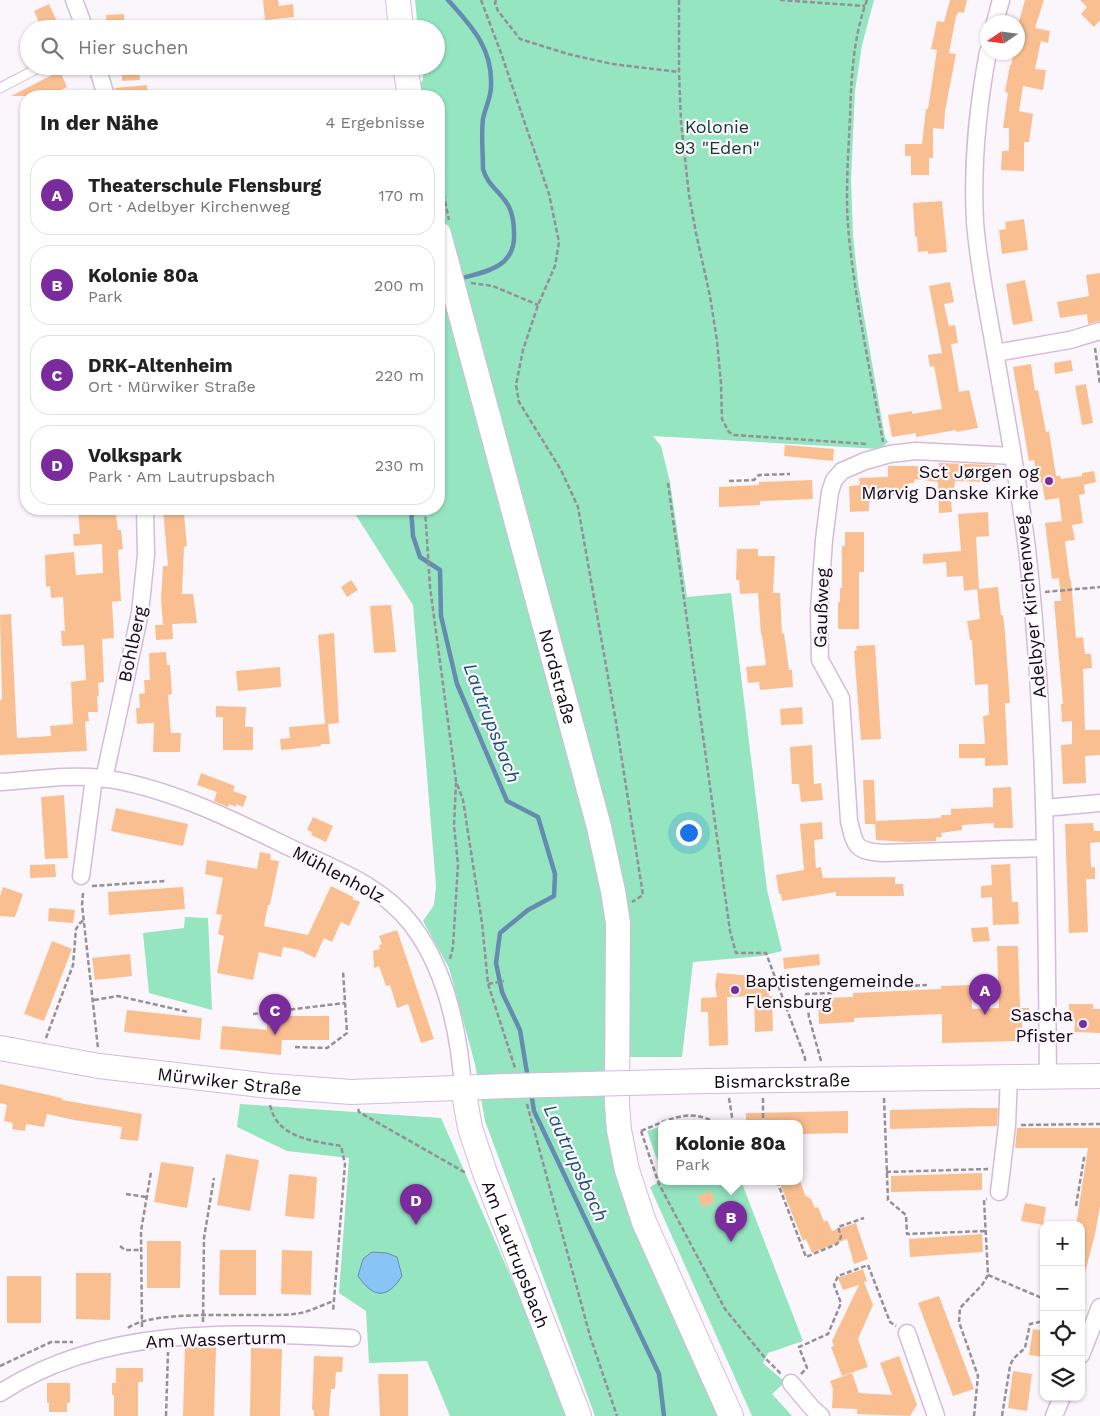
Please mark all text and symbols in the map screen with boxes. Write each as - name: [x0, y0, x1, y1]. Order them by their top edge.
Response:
- north arrow: [980, 15, 1025, 60]
- search box: [20, 20, 445, 75]
- icon: search: [38, 34, 66, 62]
- text: Hier suchen: [78, 36, 189, 59]
- text: In der Nähe: [40, 110, 159, 135]
- text: 4 Ergebnisse: [325, 113, 425, 132]
- park label: Kolonie 93 "Eden": [674, 116, 760, 158]
- text: Theaterschule Flensburg: [88, 174, 321, 197]
- text: A: [52, 186, 62, 205]
- text: 170 m: [378, 186, 424, 205]
- text: Ort · Adelbyer Kirchenweg: [88, 197, 290, 216]
- text: Kolonie 80a: [88, 264, 198, 287]
- text: B: [52, 276, 62, 295]
- text: 200 m: [374, 276, 424, 295]
- text: Park: [88, 287, 122, 306]
- text: DRK-Altenheim: [88, 354, 233, 377]
- text: C: [52, 366, 62, 385]
- text: 220 m: [375, 366, 424, 385]
- text: Ort · Mürwiker Straße: [88, 377, 256, 396]
- text: Volkspark: [88, 444, 182, 467]
- text: D: [51, 456, 63, 475]
- text: 230 m: [375, 456, 424, 475]
- place label: Sct Jørgen og Mørvig Danske Kirke: [861, 461, 1039, 503]
- text: Park · Am Lautrupsbach: [88, 467, 275, 486]
- marker: Sct Jørgen og Mørvig Danske Kirke: [1043, 475, 1055, 487]
- street label: Adelbyer Kirchenweg: [1010, 514, 1050, 699]
- street label: Gaußweg: [809, 567, 833, 648]
- street label: Bohlberg: [114, 604, 150, 684]
- street label: Nordstraße: [535, 626, 581, 727]
- water label: Lautrupsbach: [459, 660, 525, 786]
- your location: [676, 820, 702, 846]
- street label: Mühlenholz: [289, 841, 389, 907]
- place label: Baptistengemeinde Flensburg: [745, 970, 914, 1012]
- pin: A: [969, 974, 1001, 1015]
- marker: Baptistengemeinde Flensburg: [729, 984, 741, 996]
- pin: C: [259, 994, 291, 1035]
- place label: Sascha Pfister: [1011, 1004, 1073, 1046]
- marker: Sascha Pfister: [1077, 1018, 1089, 1030]
- street label: Mürwiker Straße: [156, 1062, 302, 1099]
- street label: Bismarckstraße: [714, 1069, 850, 1091]
- water label: Lautrupsbach: [539, 1101, 613, 1225]
- popup: [658, 1120, 803, 1185]
- text: Kolonie 80a: [675, 1132, 786, 1155]
- text: Park: [675, 1155, 710, 1174]
- street label: Am Lautrupsbach: [478, 1177, 554, 1331]
- pin: D: [400, 1184, 432, 1225]
- pin: B: [715, 1201, 747, 1242]
- map controls: [1040, 1221, 1085, 1401]
- button: +: [1040, 1221, 1085, 1266]
- button: −: [1040, 1266, 1085, 1311]
- button: locate: [1040, 1311, 1085, 1356]
- street label: Am Wasserturm: [145, 1326, 287, 1352]
- button: layers: [1040, 1356, 1085, 1401]

